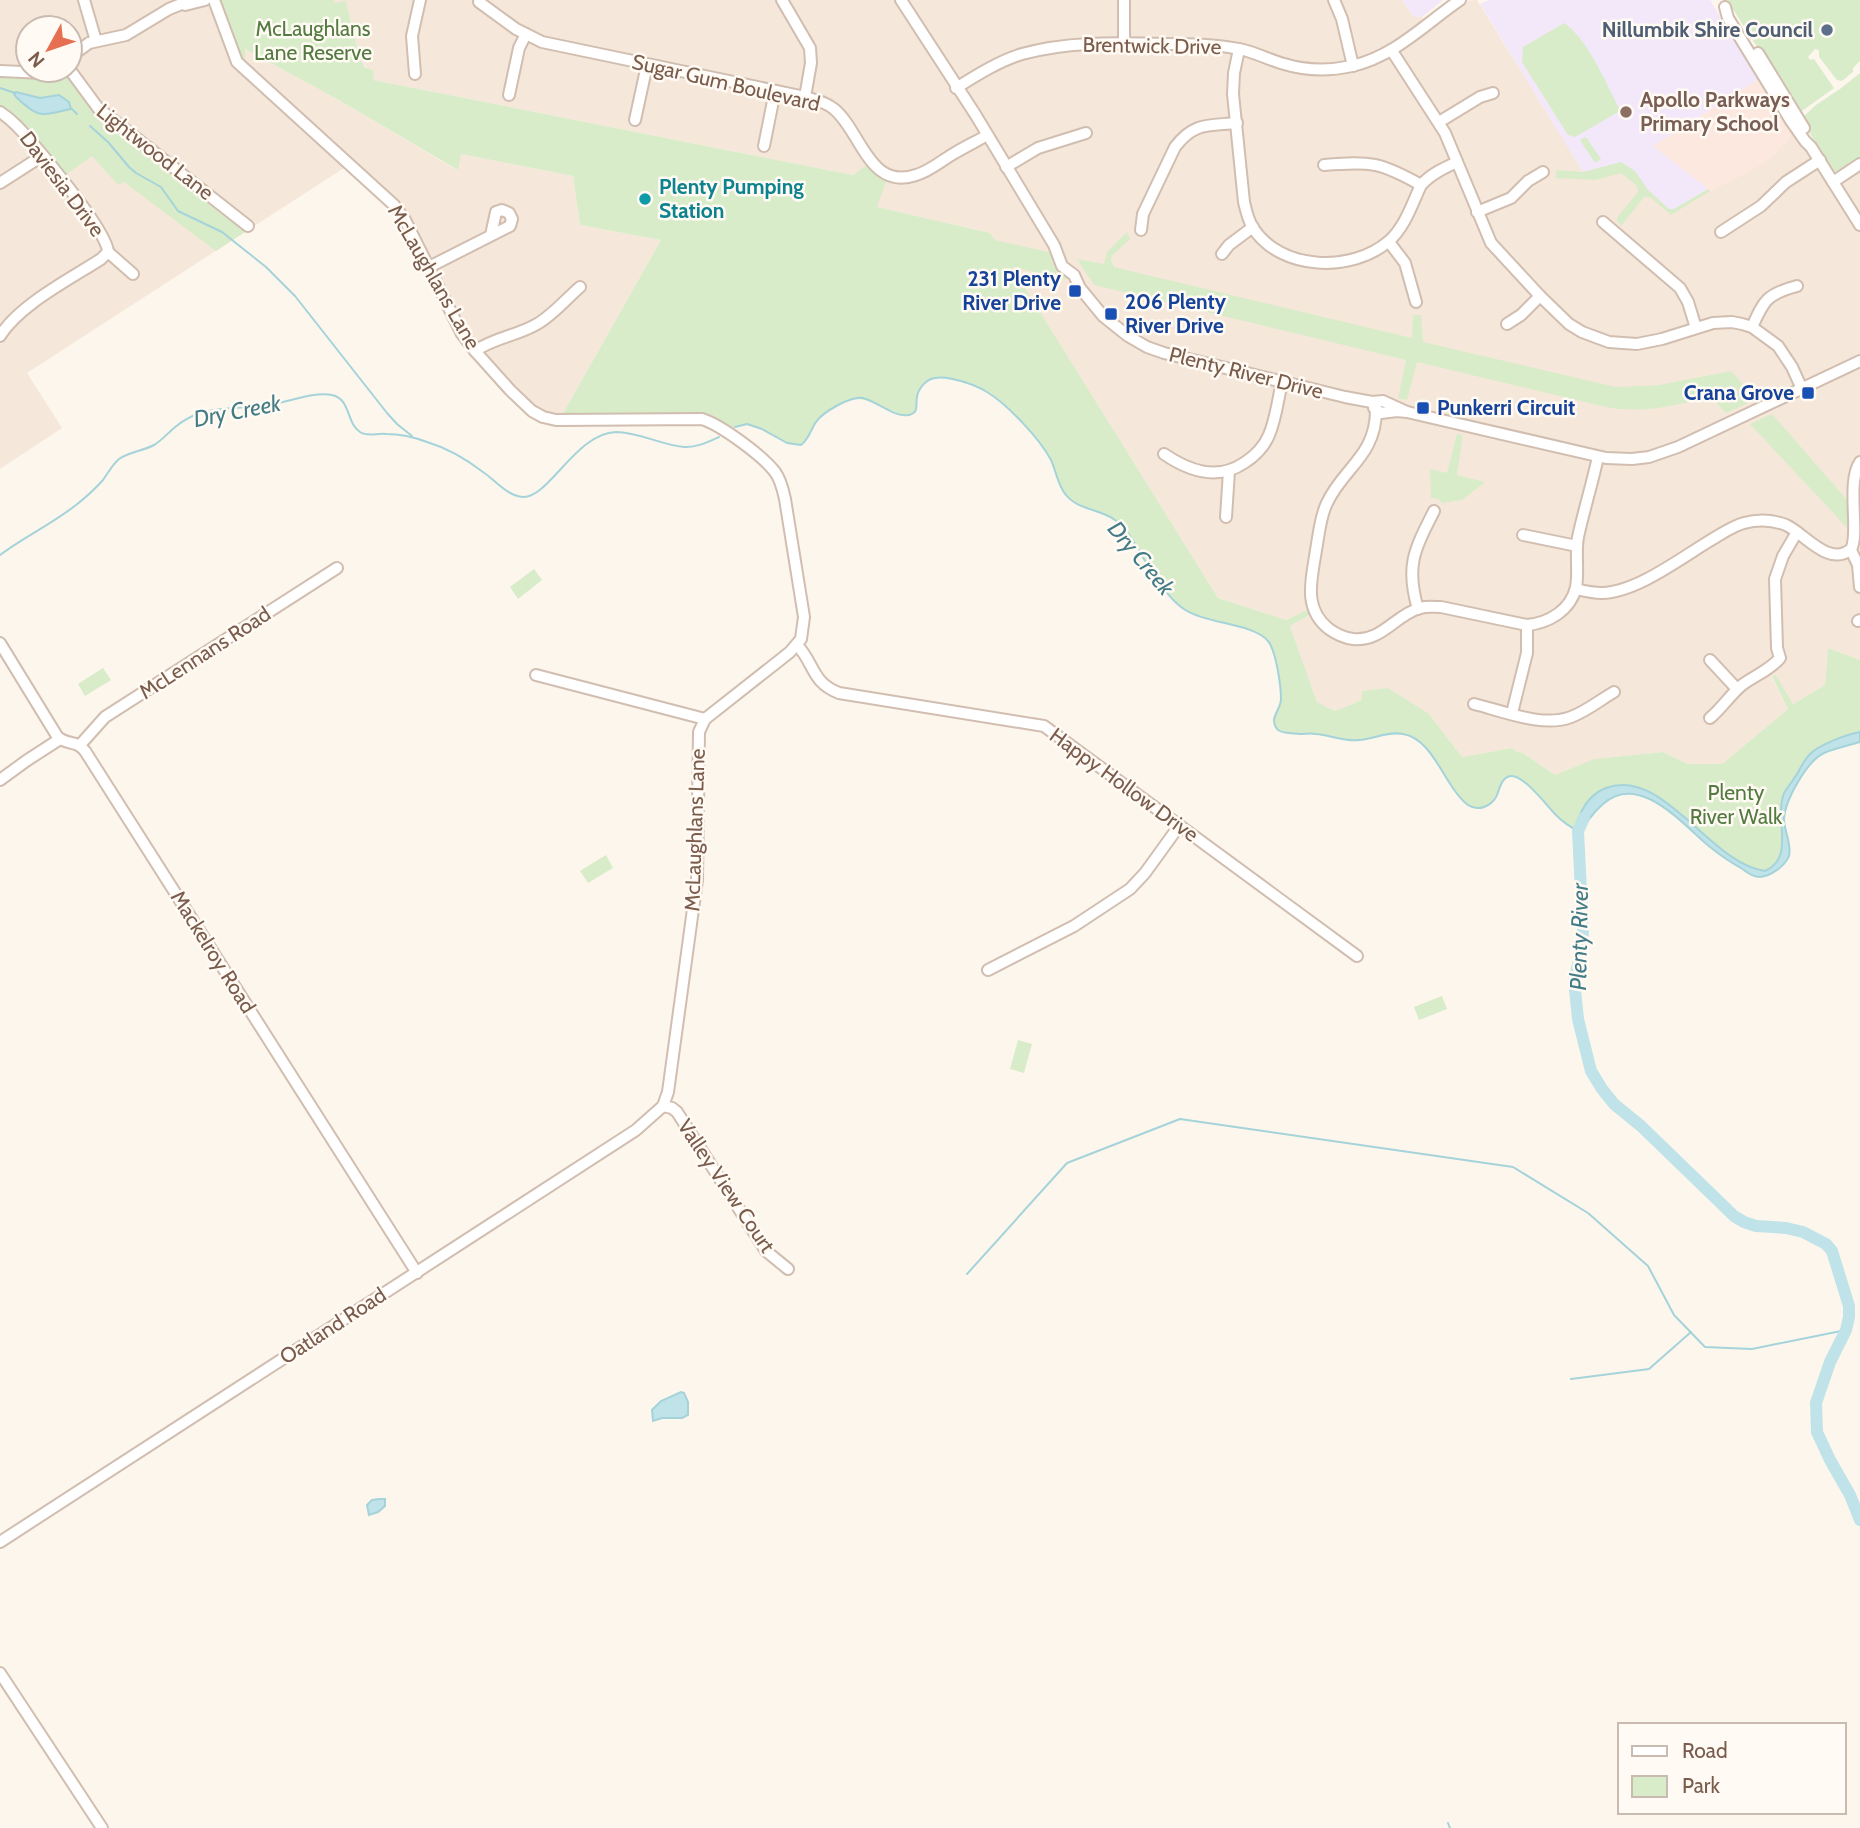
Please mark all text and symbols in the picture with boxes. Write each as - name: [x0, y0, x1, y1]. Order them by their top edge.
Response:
- north arrow: [14, 14, 84, 84]
- park label: McLaughlans Lane Reserve: [254, 16, 372, 65]
- place label: Nillumbik Shire Council: [1602, 17, 1813, 42]
- marker: Nillumbik Shire Council: [1819, 22, 1835, 38]
- street label: Brentwick Drive: [1082, 32, 1222, 59]
- text: N: [23, 47, 49, 72]
- street label: Sugar Gum Boulevard: [630, 49, 823, 116]
- place label: Apollo Parkways Primary School: [1640, 87, 1790, 136]
- street label: Lightwood Lane: [92, 98, 219, 205]
- marker: Apollo Parkways Primary School: [1618, 104, 1634, 120]
- street label: Daviesia Drive: [15, 126, 110, 241]
- place label: Plenty Pumping Station: [659, 174, 804, 223]
- marker: Plenty Pumping Station: [637, 191, 653, 207]
- street label: McLaughlans Lane: [383, 200, 486, 354]
- place label: 231 Plenty River Drive: [962, 266, 1062, 315]
- marker: 231 Plenty River Drive: [1067, 283, 1083, 299]
- place label: 206 Plenty River Drive: [1125, 289, 1227, 338]
- marker: 206 Plenty River Drive: [1103, 306, 1119, 322]
- street label: Plenty River Drive: [1167, 341, 1326, 404]
- place label: Crana Grove: [1684, 380, 1794, 405]
- marker: Crana Grove: [1800, 385, 1816, 401]
- water label: Dry Creek: [191, 389, 284, 433]
- place label: Punkerri Circuit: [1437, 395, 1575, 420]
- marker: Punkerri Circuit: [1415, 400, 1431, 416]
- water label: Dry Creek: [1102, 515, 1181, 602]
- street label: McLennans Road: [134, 601, 275, 704]
- street label: Happy Hollow Drive: [1045, 722, 1204, 847]
- street label: McLaughlans Lane: [679, 748, 710, 912]
- park label: Plenty River Walk: [1690, 780, 1783, 829]
- water label: Plenty River: [1564, 882, 1594, 991]
- street label: Mackelroy Road: [166, 886, 261, 1018]
- street label: Valley View Court: [673, 1114, 780, 1257]
- street label: Oatland Road: [275, 1282, 391, 1369]
- legend: [1618, 1723, 1846, 1814]
- text: Road: [1682, 1738, 1728, 1763]
- text: Park: [1682, 1773, 1720, 1798]

